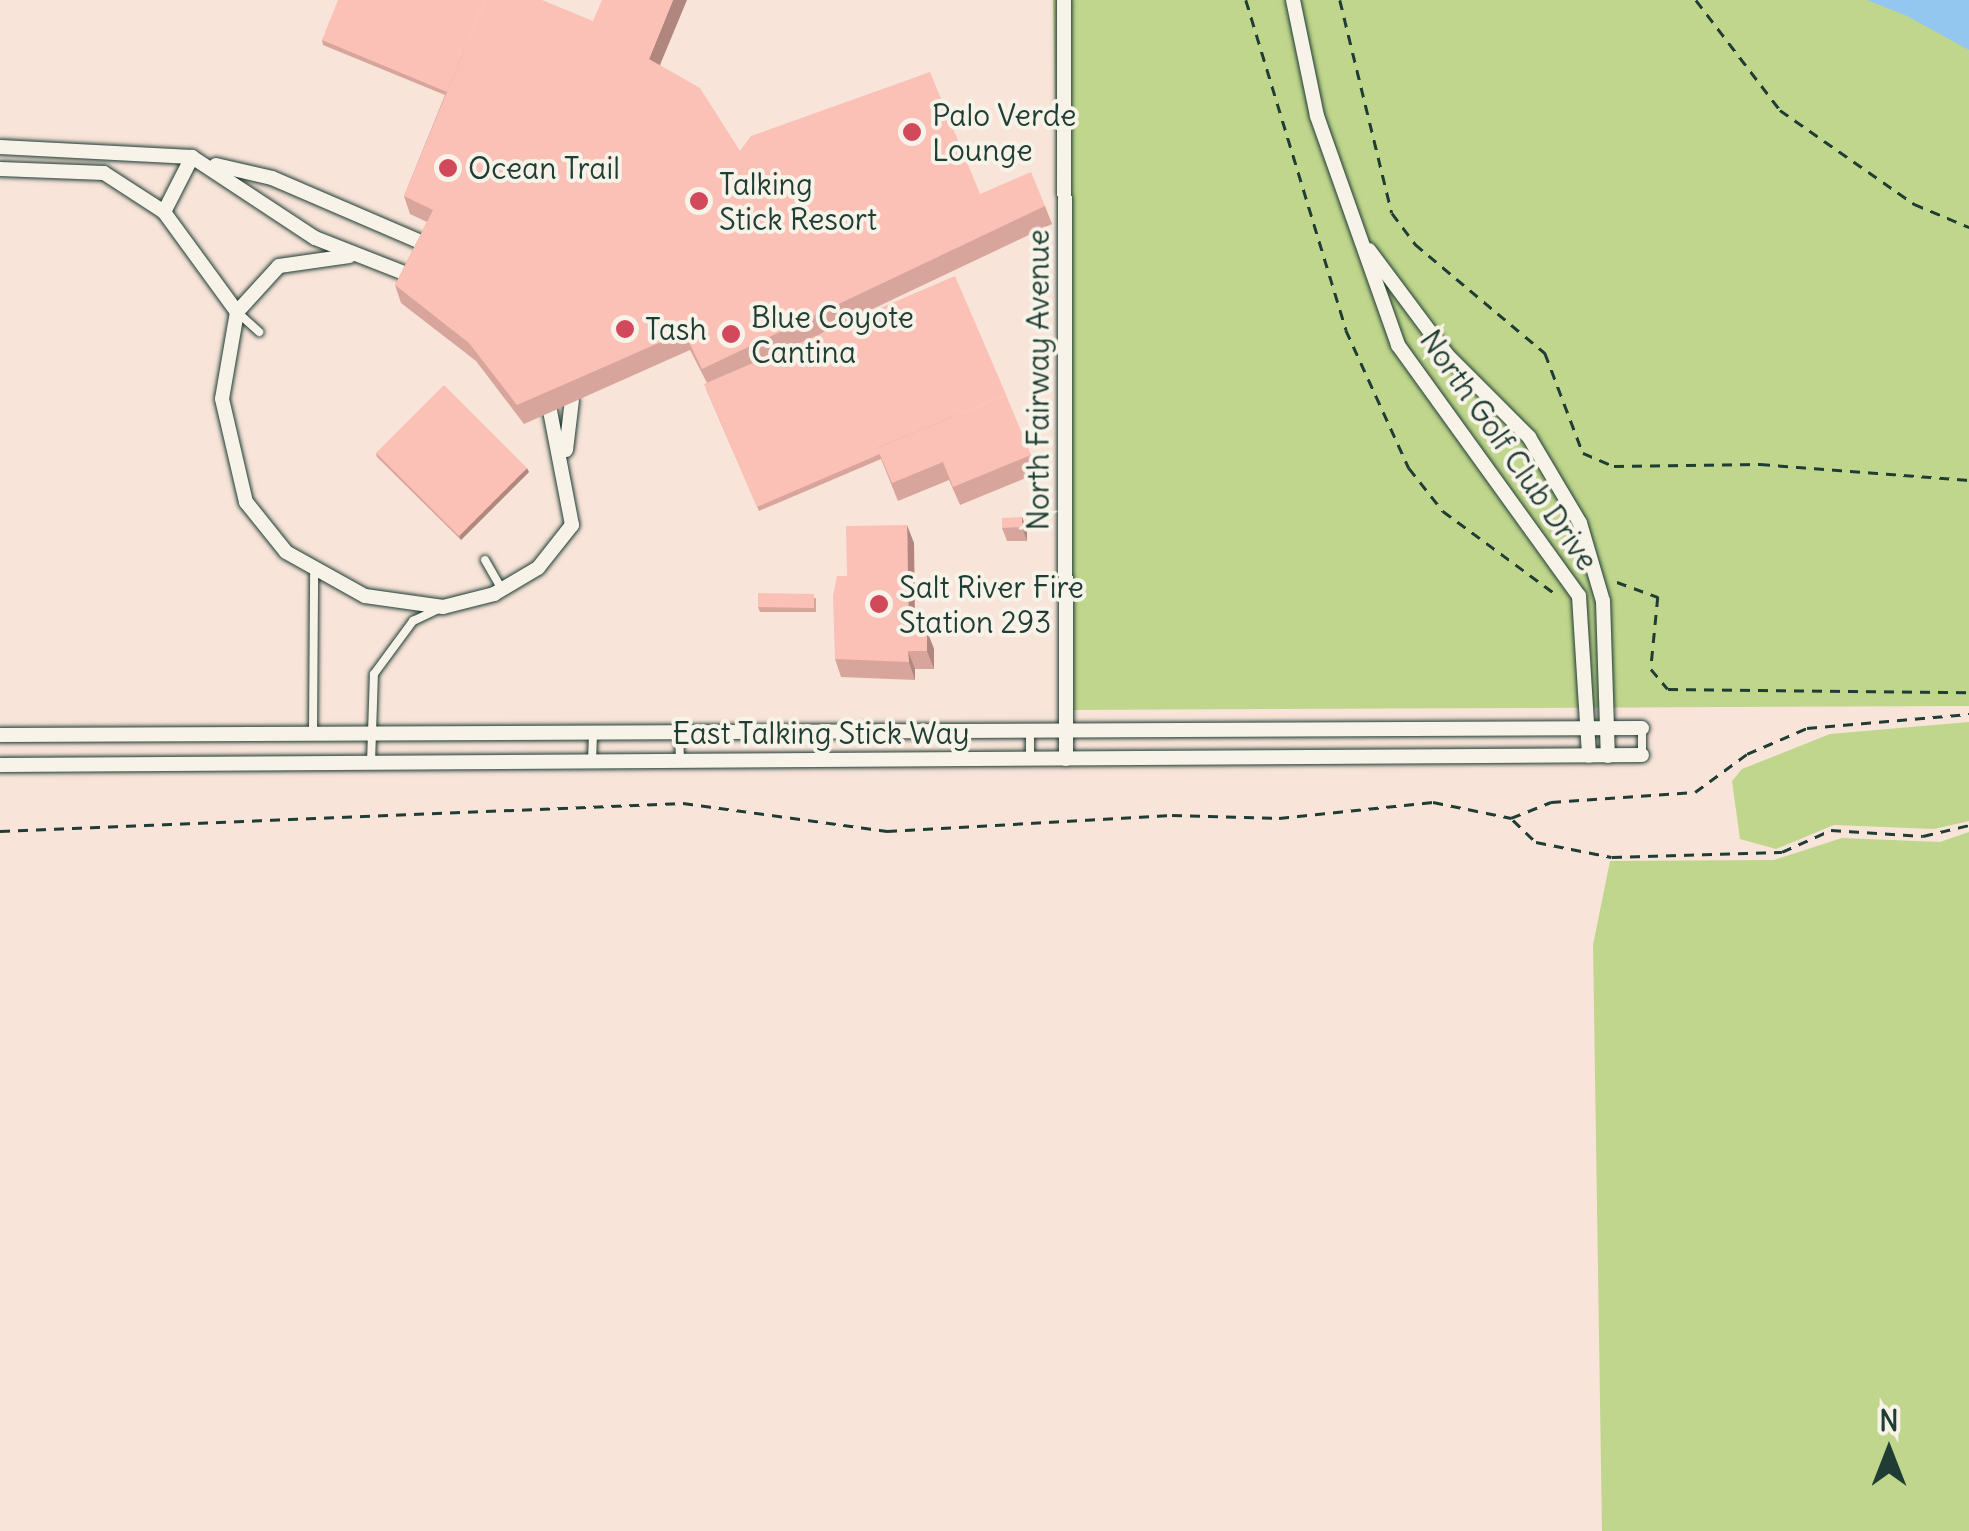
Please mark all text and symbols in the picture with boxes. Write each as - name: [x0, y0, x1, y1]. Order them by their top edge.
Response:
- place label: Palo Verde Lounge: [932, 97, 1076, 168]
- marker: Palo Verde Lounge: [901, 121, 923, 143]
- place label: Ocean Trail: [468, 150, 620, 186]
- marker: Ocean Trail: [437, 157, 459, 179]
- place label: Talking Stick Resort: [719, 166, 877, 236]
- marker: Talking Stick Resort: [688, 190, 710, 212]
- street label: North Fairway Avenue: [1020, 229, 1056, 531]
- place label: Blue Coyote Cantina: [751, 299, 914, 370]
- place label: Tash: [645, 311, 707, 347]
- marker: Tash: [614, 318, 636, 340]
- marker: Blue Coyote Cantina: [720, 323, 742, 345]
- street label: North Golf Club Drive: [1413, 323, 1605, 577]
- place label: Salt River Fire Station 293: [899, 569, 1084, 640]
- marker: Salt River Fire Station 293: [868, 593, 890, 615]
- street label: East Talking Stick Way: [672, 715, 970, 751]
- north arrow: [1839, 1401, 1939, 1501]
- text: N: [1879, 1403, 1899, 1439]

